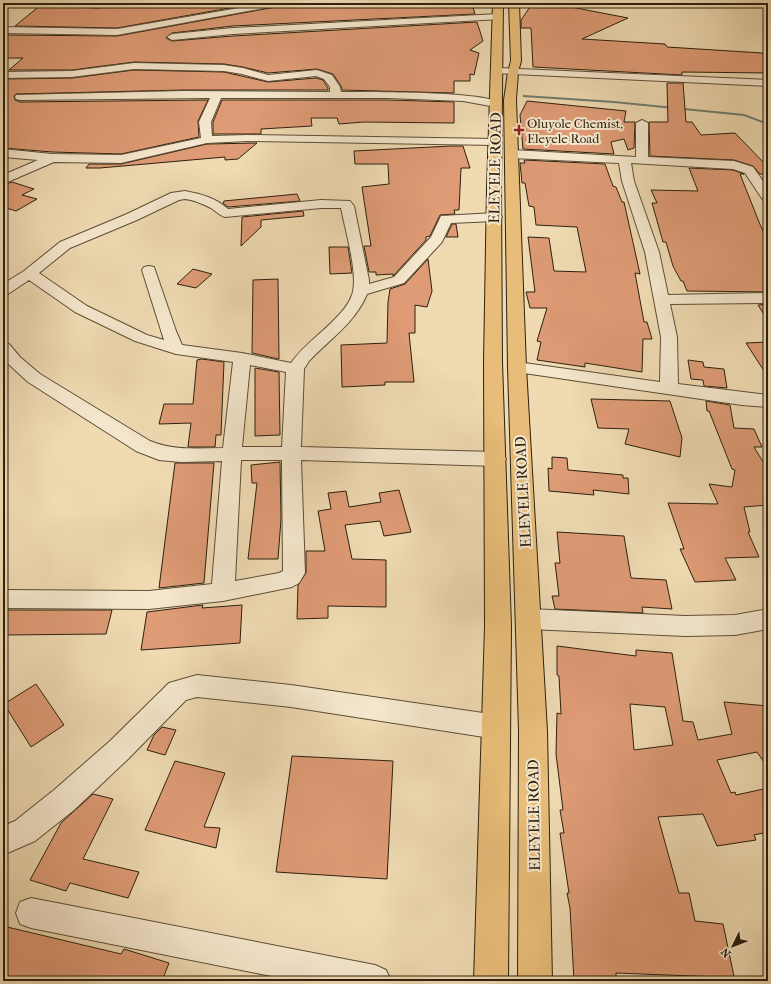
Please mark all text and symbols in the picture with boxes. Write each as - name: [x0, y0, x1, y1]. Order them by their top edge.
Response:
- street label: ELEYELE ROAD: [485, 112, 505, 224]
- place label: Oluyole Chemist, Eleyele Road: [527, 116, 623, 146]
- marker: Oluyole Chemist, Eleyele Road: [514, 125, 524, 135]
- street label: ELEYELE ROAD: [511, 436, 535, 548]
- street label: ELEYELE ROAD: [524, 759, 544, 871]
- north arrow: [713, 926, 753, 966]
- text: N: [718, 945, 734, 960]

